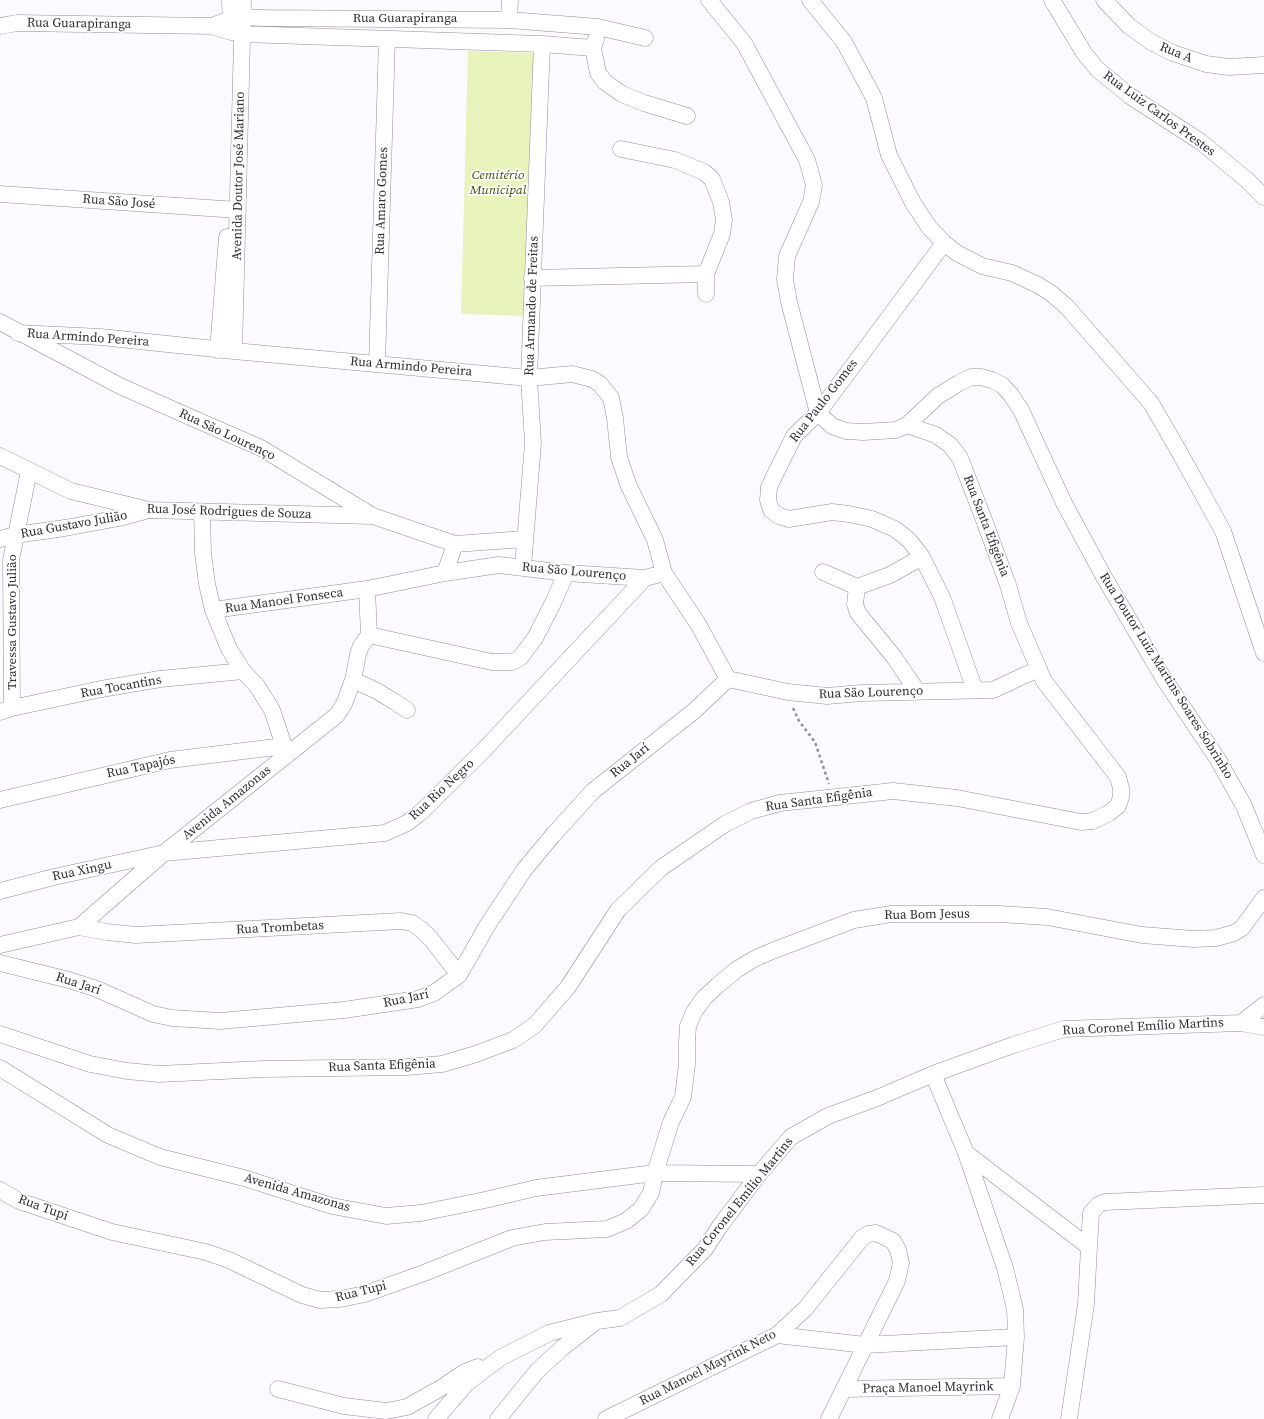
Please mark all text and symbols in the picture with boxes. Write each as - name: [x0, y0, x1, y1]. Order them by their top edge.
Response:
- street label: Rua Guarapiranga: [353, 11, 457, 27]
- street label: Rua Guarapiranga: [27, 15, 131, 33]
- street label: Rua A: [1157, 39, 1195, 67]
- street label: Rua Luiz Carlos Prestes: [1100, 68, 1218, 160]
- street label: Avenida Doutor José Mariano: [230, 91, 248, 261]
- street label: Rua Amaro Gomes: [372, 147, 392, 255]
- park label: Cemitério Municipal: [470, 168, 526, 199]
- street label: Rua São José: [82, 192, 156, 212]
- street label: Rua Armando de Freitas: [522, 236, 542, 376]
- street label: Rua Armindo Pereira: [26, 326, 150, 350]
- street label: Rua Armindo Pereira: [349, 354, 473, 380]
- street label: Rua Paulo Gomes: [787, 356, 861, 446]
- street label: Rua São Lourenço: [176, 406, 278, 464]
- street label: Rua Santa Efigênia: [959, 473, 1013, 579]
- street label: Rua José Rodrigues de Souza: [146, 501, 312, 523]
- street label: Rua Gustavo Julião: [19, 508, 129, 542]
- street label: Travessa Gustavo Julião: [5, 554, 21, 690]
- street label: Rua São Lourenço: [521, 560, 627, 584]
- street label: Rua Doutor Luiz Martins Soares Sobrinho: [1096, 570, 1236, 782]
- street label: Rua Manoel Fonseca: [224, 585, 344, 617]
- street label: Rua Tocantins: [79, 672, 163, 702]
- street label: Rua São Lourenço: [818, 683, 924, 703]
- street label: Rua Jarí: [607, 740, 653, 782]
- street label: Rua Tapajós: [105, 752, 177, 782]
- street label: Rua Rio Negro: [406, 756, 478, 824]
- street label: Avenida Amazonas: [180, 762, 274, 844]
- street label: Rua Santa Efigênia: [765, 785, 873, 815]
- street label: Rua Xingu: [51, 857, 113, 885]
- street label: Rua Bom Jesus: [884, 906, 970, 924]
- street label: Rua Trombetas: [236, 918, 324, 938]
- street label: Rua Jarí: [54, 969, 102, 999]
- street label: Rua Jarí: [382, 987, 430, 1011]
- street label: Rua Coronel Emílio Martins: [1062, 1015, 1224, 1039]
- street label: Rua Santa Efigênia: [328, 1056, 436, 1076]
- street label: Rua Coronel Emílio Martins: [683, 1134, 797, 1270]
- street label: Avenida Amazonas: [242, 1170, 352, 1216]
- street label: Rua Tupi: [16, 1192, 70, 1224]
- street label: Rua Tupi: [334, 1278, 388, 1306]
- street label: Rua Manoel Mayrink Neto: [637, 1327, 779, 1409]
- street label: Praça Manoel Mayrink: [862, 1379, 994, 1397]

